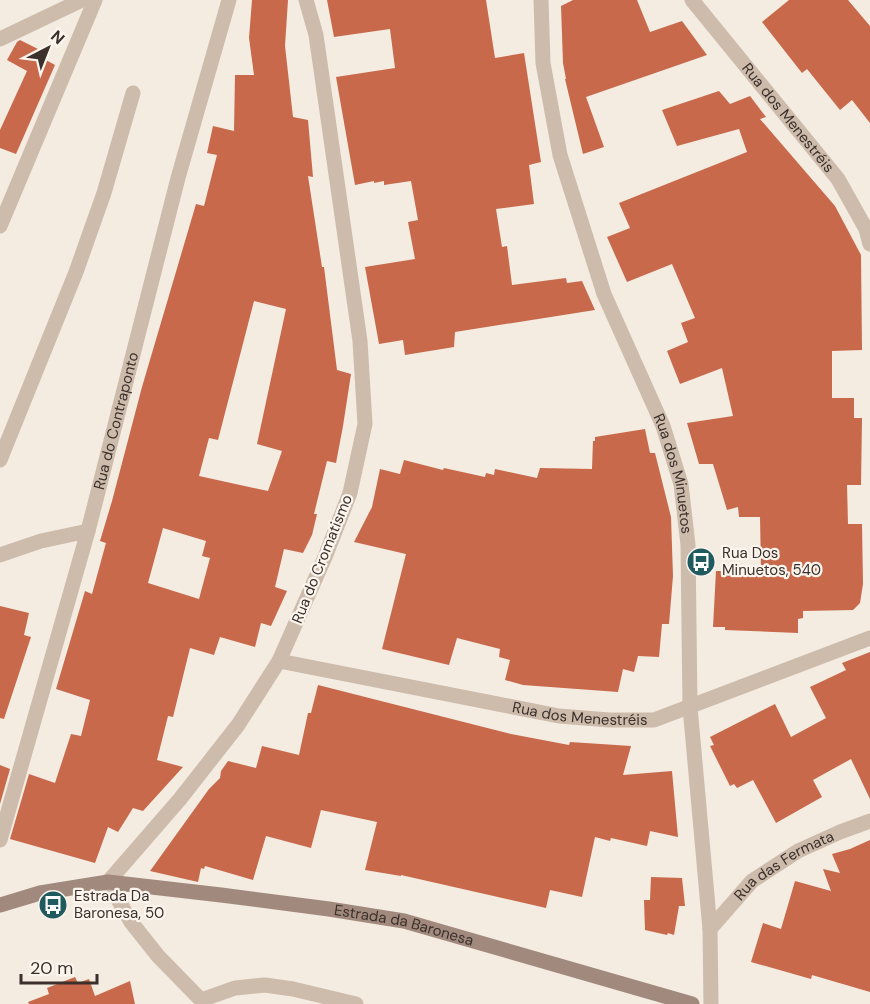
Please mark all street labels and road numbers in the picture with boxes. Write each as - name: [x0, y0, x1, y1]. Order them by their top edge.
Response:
- street label: Rua dos Menestréis: [737, 59, 839, 177]
- street label: Rua do Contraponto: [89, 350, 143, 492]
- street label: Rua dos Minuetos: [649, 410, 697, 535]
- street label: Rua do Cromatismo: [287, 491, 357, 626]
- street label: Rua dos Menestréis: [511, 697, 647, 730]
- street label: Rua das Fermata: [729, 826, 837, 905]
- street label: Estrada da Baronesa: [333, 900, 476, 951]

